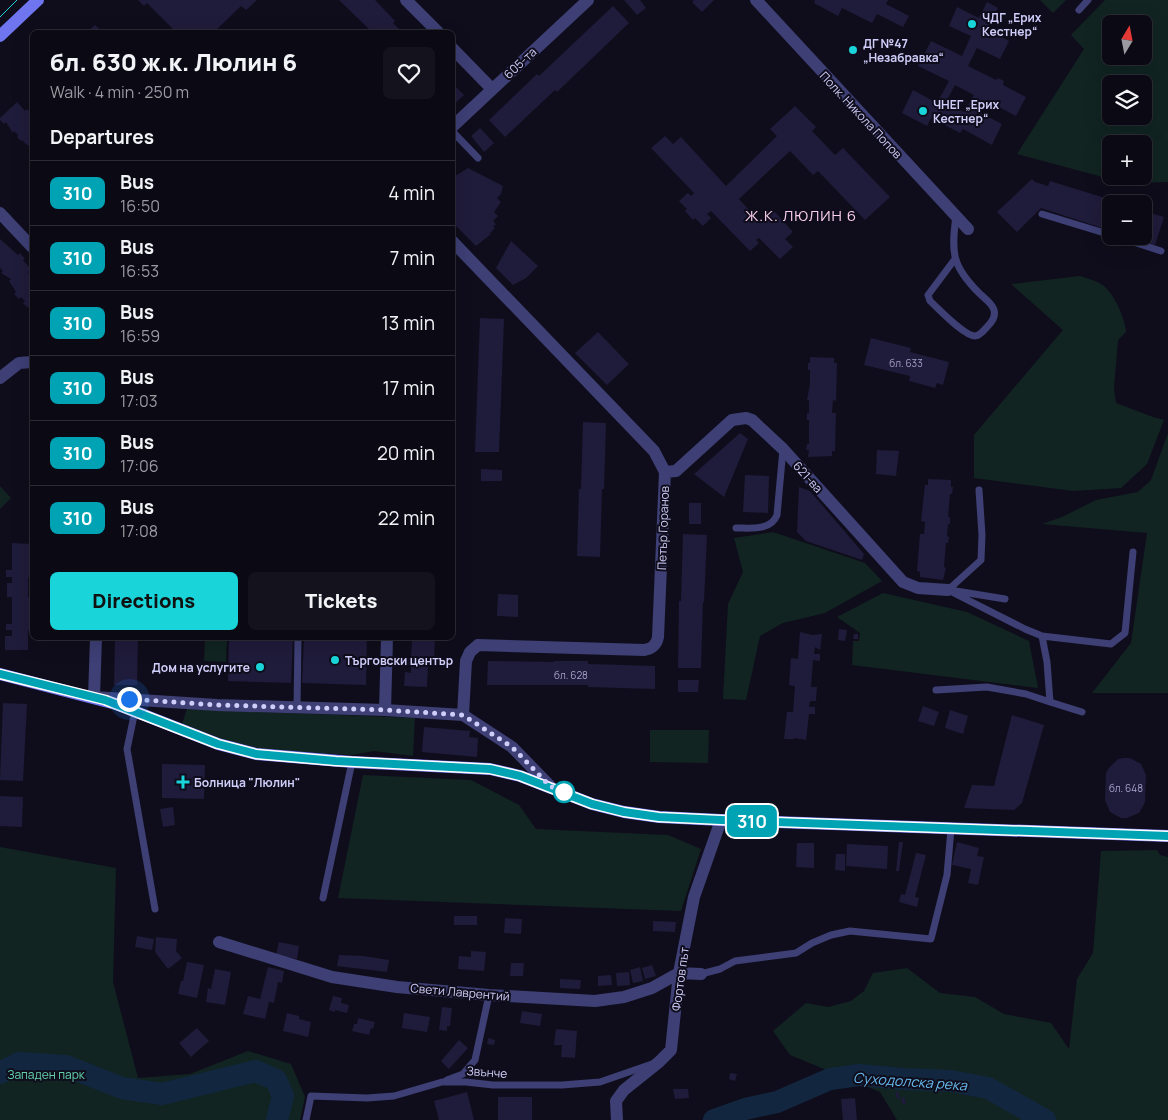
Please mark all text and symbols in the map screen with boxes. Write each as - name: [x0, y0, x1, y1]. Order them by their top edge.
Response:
- place label: ЧДГ „Ерих Кестнер“: [982, 9, 1042, 40]
- north arrow: [1102, 15, 1152, 65]
- map controls: [1102, 15, 1152, 245]
- marker: ЧДГ „Ерих Кестнер“: [966, 18, 978, 30]
- place label: ДГ №47 „Незабравка“: [863, 35, 944, 66]
- street label: 605-та: [500, 43, 540, 83]
- marker: ДГ №47 „Незабравка“: [847, 44, 859, 56]
- text: бл. 630 ж.к. Люлин 6: [50, 45, 297, 78]
- button: heart: [383, 47, 435, 99]
- street label: Полк. Никола Попов: [816, 68, 906, 163]
- button: layers: [1102, 75, 1152, 125]
- text: Walk · 4 min · 250 m: [50, 81, 189, 103]
- place label: ЧНЕГ „Ерих Кестнер“: [933, 96, 999, 127]
- marker: ЧНЕГ „Ерих Кестнер“: [917, 105, 929, 117]
- text: Departures: [50, 124, 154, 150]
- button: +: [1102, 135, 1152, 185]
- text: Bus: [120, 169, 154, 195]
- text: 4 min: [388, 180, 435, 206]
- text: 310: [62, 181, 93, 205]
- text: 16:50: [120, 195, 160, 217]
- button: −: [1102, 195, 1152, 245]
- district label: Ж.К. ЛЮЛИН 6: [745, 205, 857, 226]
- text: Bus: [120, 234, 154, 260]
- text: 7 min: [390, 245, 435, 271]
- text: 310: [62, 246, 93, 270]
- text: 16:53: [120, 260, 159, 282]
- text: Bus: [120, 299, 154, 325]
- text: 13 min: [381, 310, 435, 336]
- text: 310: [62, 311, 93, 335]
- text: 16:59: [120, 325, 160, 347]
- house number: бл. 633: [889, 356, 923, 370]
- text: Bus: [120, 364, 154, 390]
- text: 17 min: [382, 375, 435, 401]
- text: 310: [62, 376, 93, 400]
- text: 17:03: [120, 390, 158, 412]
- text: Bus: [120, 429, 154, 455]
- text: 20 min: [377, 440, 435, 466]
- text: 310: [62, 441, 93, 465]
- text: 17:06: [120, 455, 159, 477]
- street label: 621-ва: [789, 458, 827, 496]
- street label: Петър Горанов: [653, 485, 673, 570]
- text: Bus: [120, 494, 154, 520]
- text: 22 min: [378, 505, 435, 531]
- text: 310: [62, 506, 93, 530]
- text: 17:08: [120, 520, 158, 542]
- button: Directions: [50, 572, 238, 630]
- button: Tickets: [248, 572, 435, 630]
- place label: Търговски център: [345, 652, 453, 669]
- marker: Търговски център: [329, 654, 341, 666]
- place label: Дом на услугите: [152, 659, 250, 676]
- marker: Дом на услугите: [254, 661, 266, 673]
- house number: бл. 628: [554, 668, 588, 682]
- your location: [117, 687, 142, 712]
- place label: Болница "Люлин": [194, 774, 300, 791]
- marker: Болница "Люлин": [176, 775, 190, 789]
- unlabelled marker: [553, 781, 575, 803]
- house number: бл. 648: [1109, 781, 1143, 795]
- line badge: 310: [723, 805, 781, 837]
- text: 310: [737, 809, 767, 833]
- street label: Фортов път: [667, 946, 693, 1012]
- street label: Свети Лаврентий: [410, 979, 510, 1005]
- street label: Звънче: [466, 1062, 508, 1082]
- park label: Западен парк: [7, 1066, 86, 1083]
- water label: Суходолска река: [852, 1068, 969, 1095]

